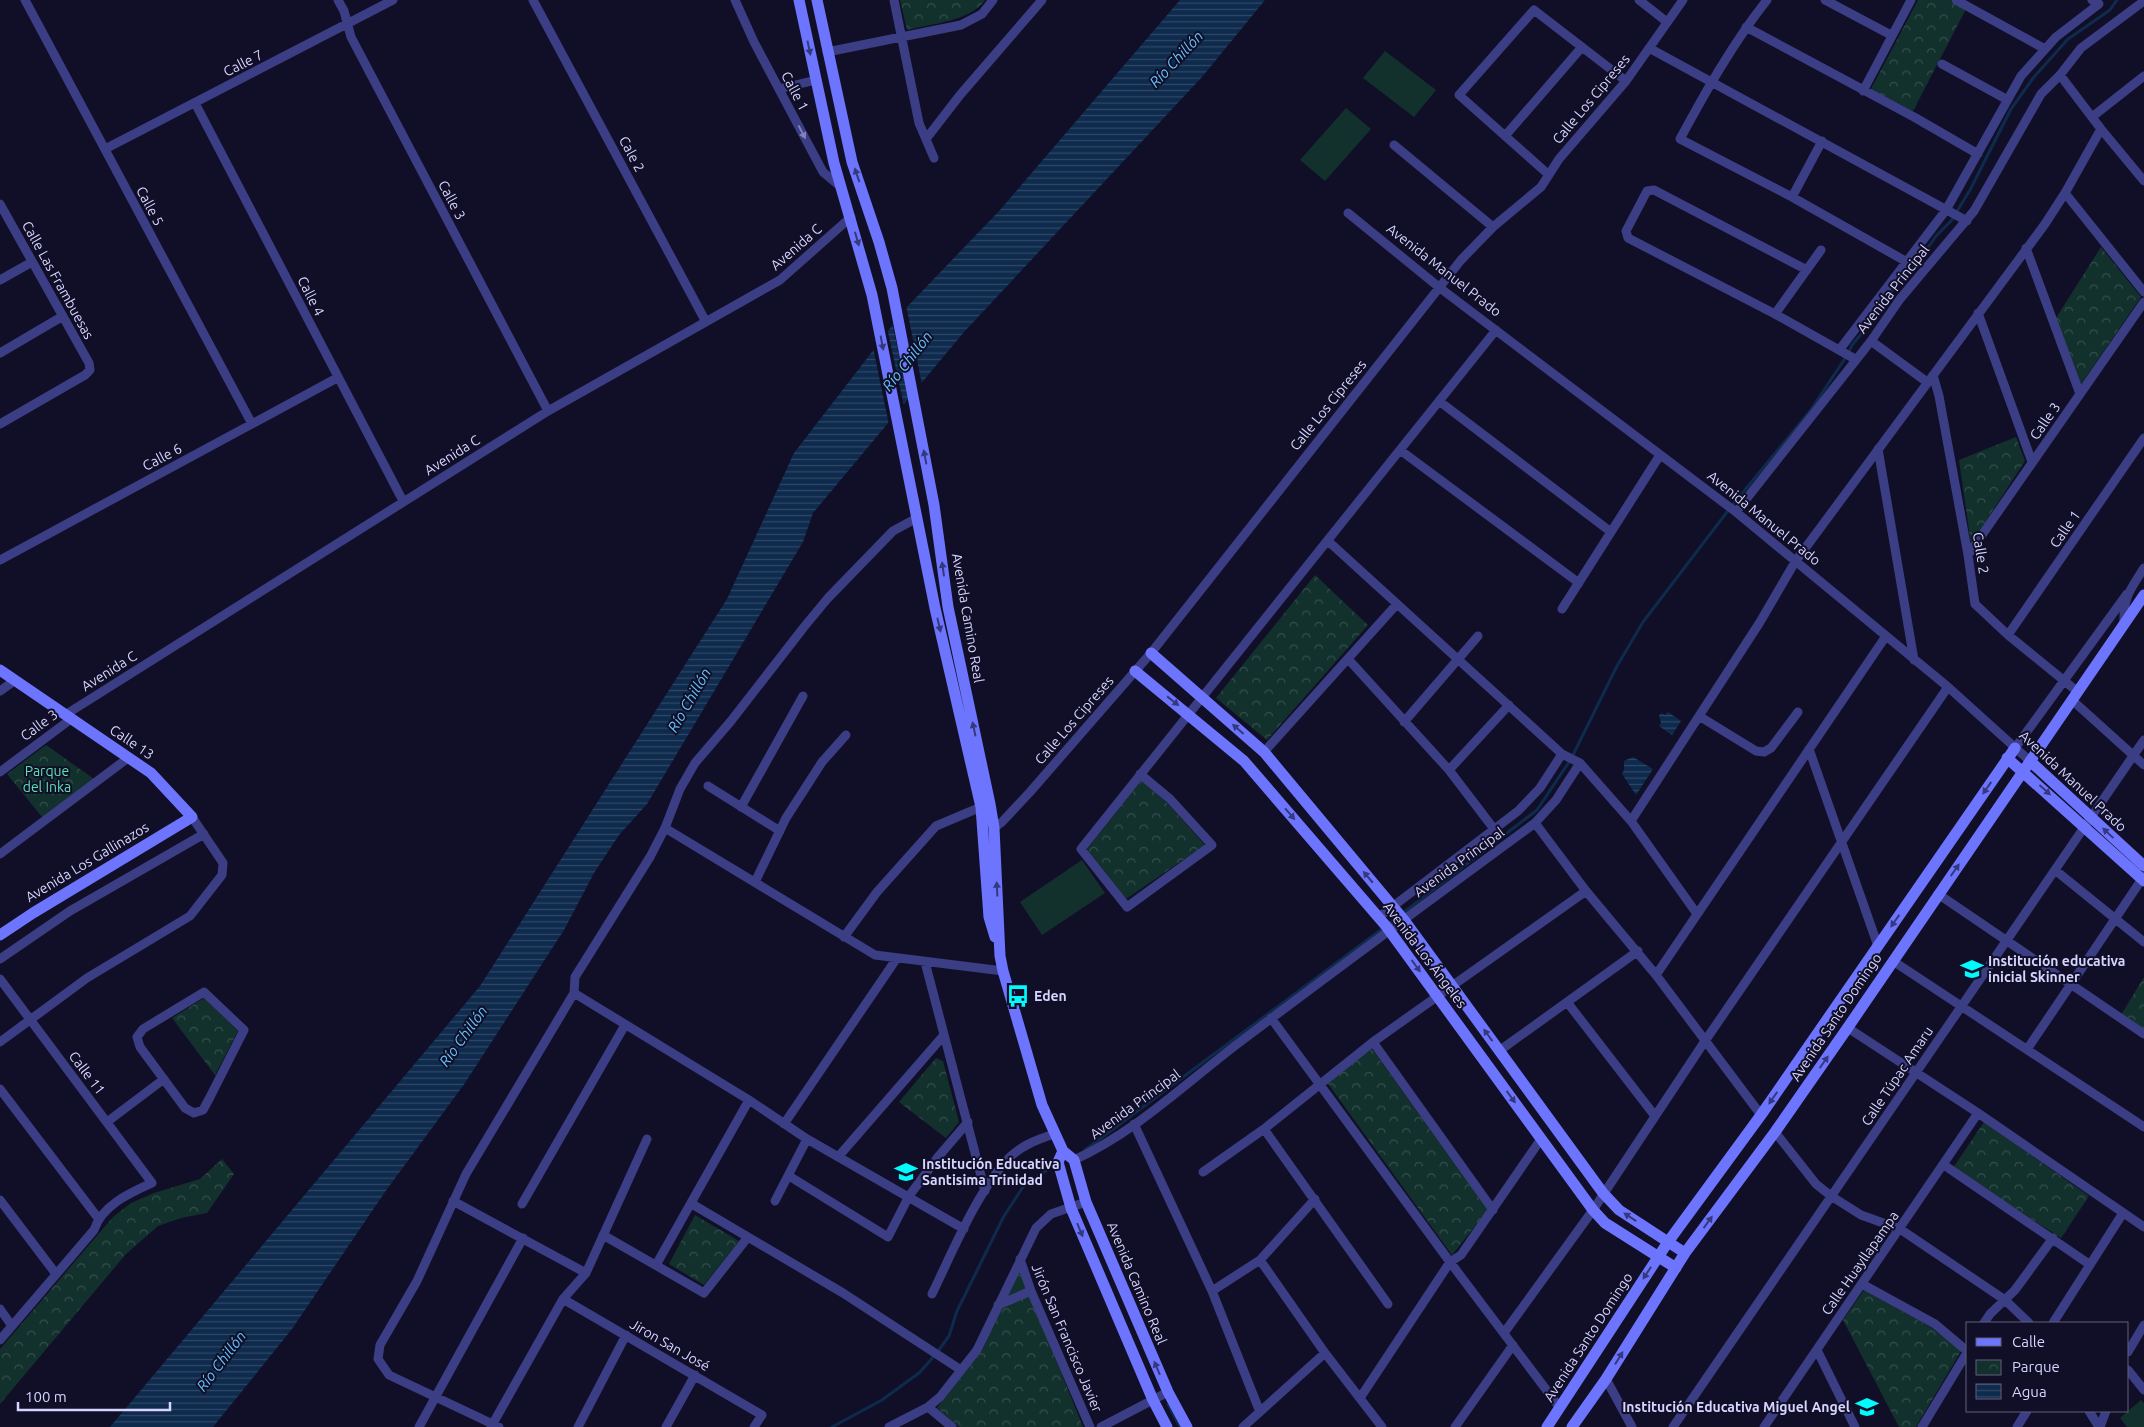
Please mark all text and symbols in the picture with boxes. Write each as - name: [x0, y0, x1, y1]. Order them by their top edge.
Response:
- water label: Río Chillón: [1146, 27, 1206, 91]
- one-way arrow: [805, 40, 813, 55]
- street label: Calle 7: [221, 46, 265, 80]
- street label: Calle Los Cipreses: [1549, 51, 1633, 147]
- street label: Calle 1: [778, 69, 812, 113]
- one-way arrow: [798, 124, 806, 139]
- street label: Cale 2: [616, 133, 648, 175]
- one-way arrow: [852, 167, 860, 182]
- street label: Calle 3: [435, 178, 469, 222]
- street label: Calle 5: [133, 184, 167, 228]
- street label: Calle Las Frambuesas: [19, 218, 97, 342]
- street label: Avenida C: [767, 220, 825, 273]
- street label: Avenida Manuel Prado: [1384, 220, 1504, 320]
- one-way arrow: [854, 232, 862, 247]
- street label: Avenida Principal: [1854, 241, 1933, 336]
- street label: Calle 4: [294, 274, 328, 318]
- water label: Río Chillón: [879, 328, 935, 394]
- one-way arrow: [878, 335, 886, 351]
- street label: Calle Los Cipreses: [1287, 357, 1369, 453]
- street label: Calle 3: [2026, 399, 2064, 443]
- street label: Avenida C: [421, 432, 483, 478]
- street label: Calle 6: [140, 440, 184, 474]
- one-way arrow: [921, 449, 929, 464]
- street label: Avenida Manuel Prado: [1704, 468, 1824, 568]
- street label: Calle 1: [2046, 507, 2084, 551]
- street label: Calle 2: [1970, 531, 1992, 575]
- street label: Avenida Camino Real: [949, 552, 987, 684]
- one-way arrow: [939, 561, 947, 577]
- one-way arrow: [935, 618, 943, 633]
- street label: Avenida C: [78, 648, 140, 694]
- water label: Río Chillón: [664, 665, 714, 735]
- street label: Calle Los Cipreses: [1031, 673, 1117, 767]
- one-way arrow: [1166, 696, 1179, 707]
- street label: Calle 3: [17, 706, 61, 744]
- street label: Calle 13: [107, 721, 157, 763]
- one-way arrow: [970, 721, 978, 736]
- one-way arrow: [1233, 723, 1245, 735]
- street label: Avenida Manuel Prado: [2016, 727, 2130, 835]
- park label: Parque del Inka: [23, 763, 71, 795]
- one-way arrow: [1982, 781, 1992, 794]
- one-way arrow: [2038, 784, 2050, 796]
- one-way arrow: [1284, 807, 1295, 820]
- street label: Avenida Los Gallinazos: [22, 819, 152, 905]
- street label: Avenida Principal: [1411, 824, 1507, 900]
- one-way arrow: [2103, 827, 2115, 839]
- one-way arrow: [1950, 863, 1960, 877]
- one-way arrow: [1363, 871, 1374, 884]
- one-way arrow: [992, 881, 1000, 897]
- street label: Avenida Los Ángeles: [1380, 898, 1471, 1011]
- one-way arrow: [1890, 915, 1900, 928]
- street label: Avenida Santo Domingo: [1787, 950, 1885, 1084]
- place label: Institución educativa inicial Skinner: [1988, 953, 2125, 985]
- school or university icon: Institución educativa inicial Skinner: [1959, 956, 1985, 982]
- one-way arrow: [1411, 959, 1421, 973]
- bus stop icon: Eden: [1005, 983, 1031, 1009]
- place label: Eden: [1034, 988, 1067, 1004]
- water label: Río Chillón: [435, 1002, 491, 1070]
- street label: Calle Túpac Amaru: [1858, 1023, 1936, 1129]
- one-way arrow: [1482, 1029, 1493, 1042]
- street label: Calle 11: [66, 1048, 108, 1098]
- one-way arrow: [1819, 1055, 1829, 1069]
- street label: Avenida Principal: [1087, 1066, 1183, 1142]
- one-way arrow: [1506, 1090, 1516, 1104]
- one-way arrow: [1768, 1091, 1778, 1105]
- place label: Institución Educativa Santisima Trinidad: [922, 1156, 1060, 1188]
- school or university icon: Institución Educativa Santisima Trinidad: [893, 1159, 919, 1185]
- street label: Calle Huayllapampa: [1818, 1208, 1902, 1318]
- one-way arrow: [1623, 1212, 1637, 1222]
- one-way arrow: [1703, 1216, 1714, 1229]
- street label: Avenida Camino Real: [1104, 1219, 1170, 1347]
- one-way arrow: [1077, 1223, 1085, 1237]
- street label: Jirón San Francisco Javier: [1028, 1261, 1106, 1415]
- one-way arrow: [1643, 1266, 1652, 1279]
- street label: Avenida Santo Domingo: [1540, 1269, 1636, 1405]
- street label: Jiron San José: [627, 1316, 713, 1374]
- legend: [1966, 1322, 2129, 1412]
- water label: Río Chillón: [193, 1328, 249, 1394]
- text: Calle: [2012, 1333, 2045, 1350]
- one-way arrow: [1614, 1351, 1624, 1364]
- text: Parque: [2012, 1358, 2060, 1375]
- one-way arrow: [1153, 1361, 1161, 1375]
- scale bar: [18, 1380, 170, 1412]
- text: Agua: [2012, 1383, 2047, 1400]
- text: 100 m: [25, 1388, 67, 1405]
- school or university icon: Institución Educativa Miguel Angel: [1854, 1394, 1880, 1420]
- place label: Institución Educativa Miguel Angel: [1622, 1399, 1850, 1415]

